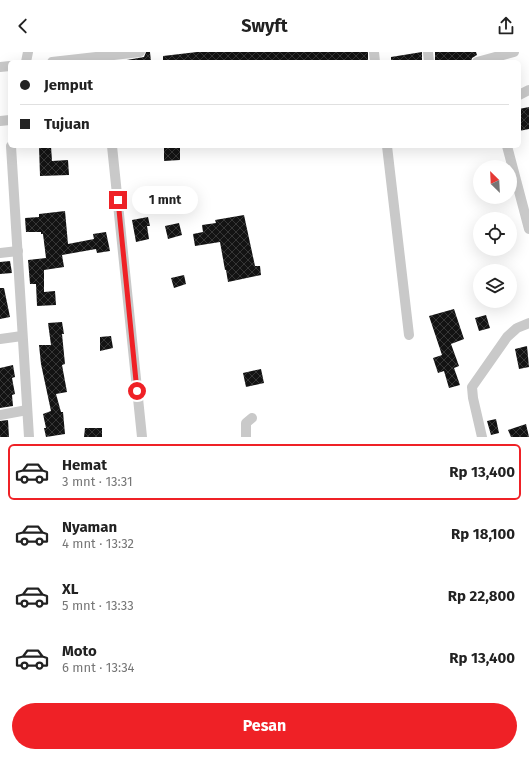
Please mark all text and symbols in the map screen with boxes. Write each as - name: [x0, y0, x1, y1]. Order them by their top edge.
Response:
- icon: back: [12, 15, 34, 37]
- text: Swyft: [241, 15, 288, 37]
- icon: share: [495, 15, 517, 37]
- text: Jemput: [44, 76, 93, 94]
- text: Tujuan: [44, 115, 90, 133]
- north arrow: [473, 160, 517, 204]
- map controls: [473, 160, 517, 308]
- callout: 1 mnt: [132, 186, 198, 214]
- route end: [109, 191, 127, 209]
- text: 1 mnt: [149, 192, 181, 207]
- button: locate: [473, 212, 517, 256]
- button: layers: [473, 264, 517, 308]
- route start: [128, 382, 146, 400]
- icon: car: [14, 454, 50, 490]
- text: Hemat: [62, 456, 107, 474]
- text: Rp 13,400: [449, 463, 515, 481]
- text: 3 mnt · 13:31: [62, 474, 133, 489]
- icon: car: [14, 516, 50, 552]
- text: Nyaman: [62, 518, 117, 536]
- text: Rp 18,100: [451, 525, 515, 543]
- text: 4 mnt · 13:32: [62, 536, 134, 551]
- icon: car: [14, 578, 50, 614]
- text: XL: [62, 580, 78, 598]
- text: Rp 22,800: [448, 587, 515, 605]
- text: 5 mnt · 13:33: [62, 598, 134, 613]
- icon: car: [14, 640, 50, 676]
- text: Moto: [62, 642, 97, 660]
- text: Rp 13,400: [449, 649, 515, 667]
- text: 6 mnt · 13:34: [62, 660, 135, 675]
- button: Pesan: [12, 703, 517, 749]

